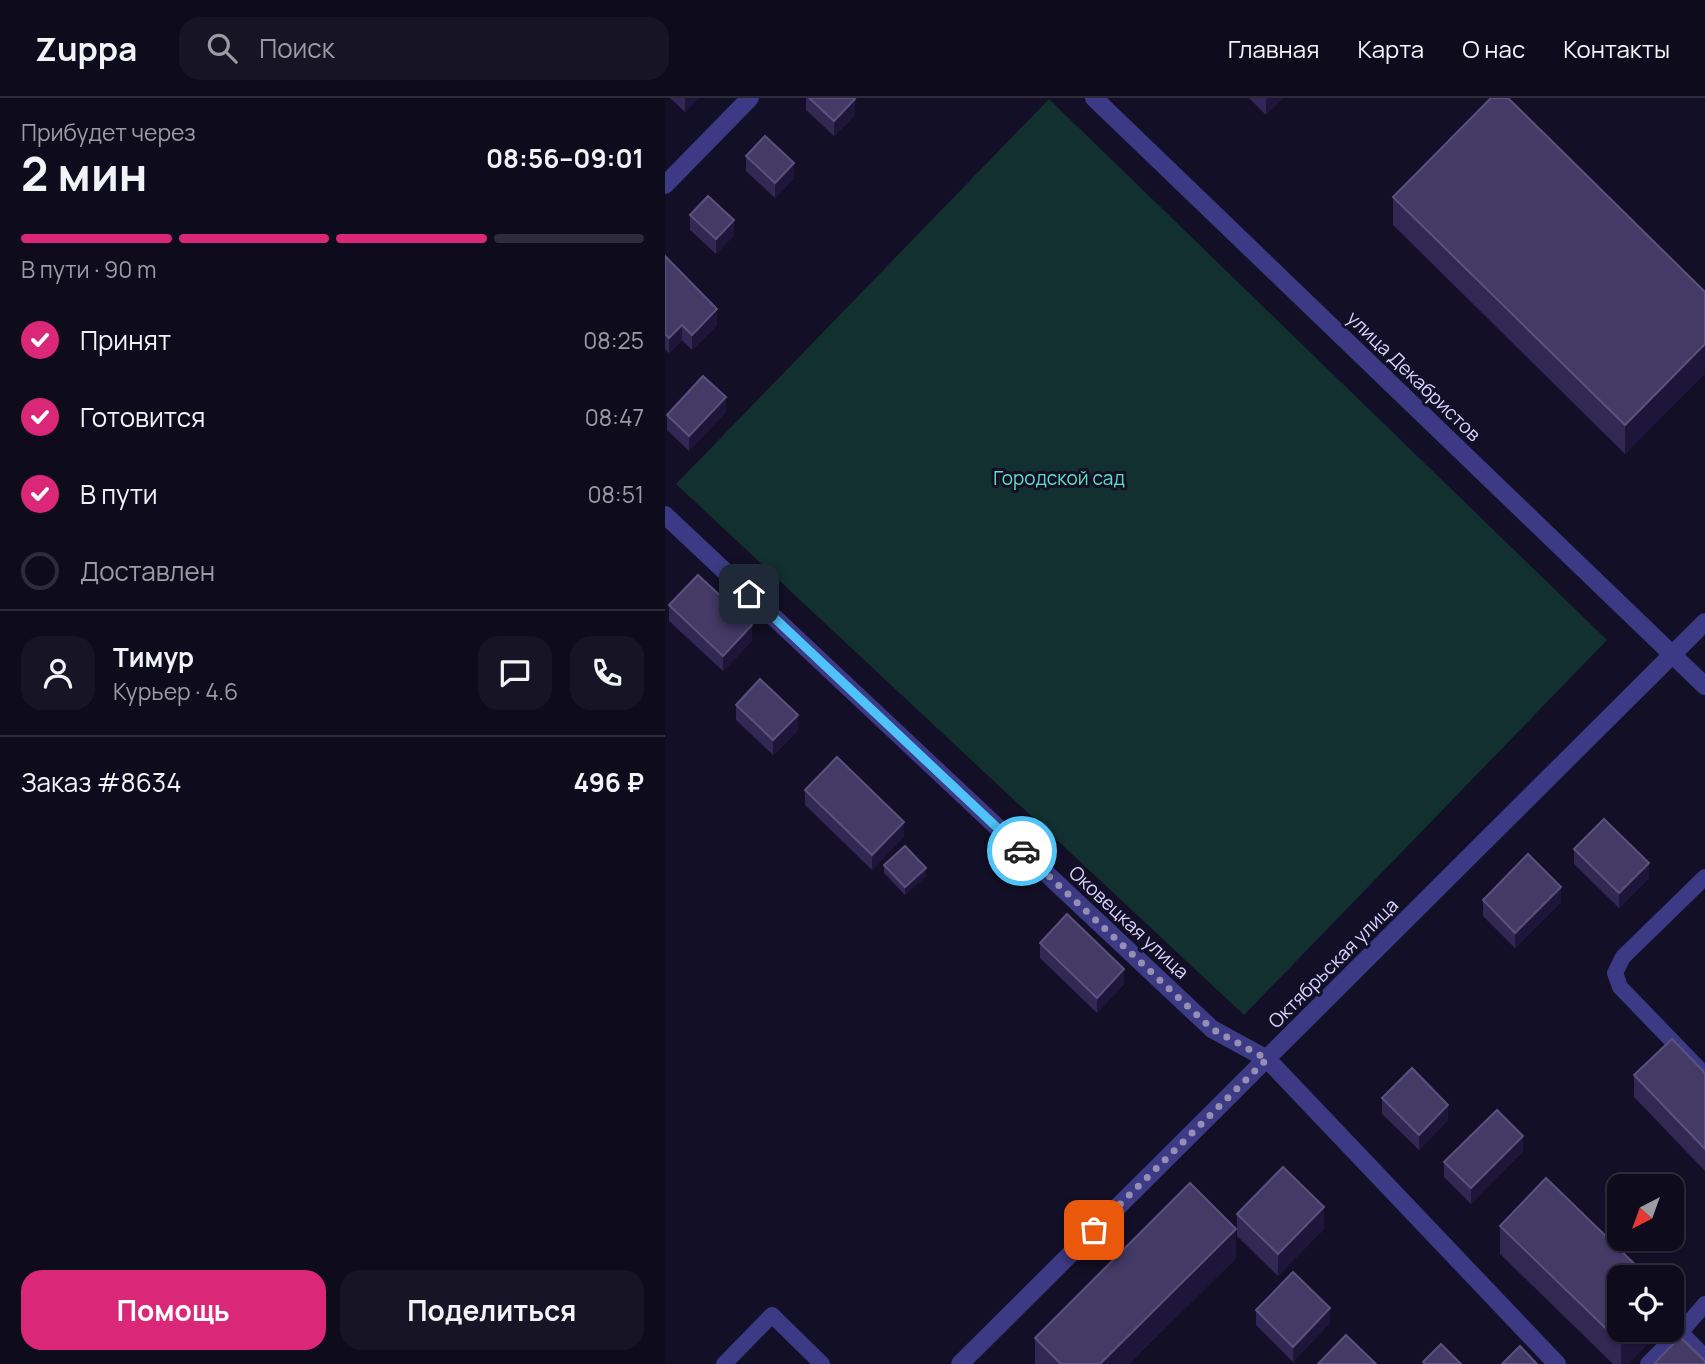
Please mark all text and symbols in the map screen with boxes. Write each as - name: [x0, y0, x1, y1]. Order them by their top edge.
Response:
- search box: [179, 17, 669, 80]
- text: Zuppa: [35, 26, 137, 71]
- icon: search: [203, 29, 241, 67]
- text: Поиск: [259, 30, 335, 66]
- text: Главная: [1228, 32, 1319, 65]
- text: Карта: [1357, 32, 1424, 65]
- text: О нас: [1462, 32, 1525, 65]
- text: Контакты: [1563, 32, 1670, 65]
- text: Прибудет через: [21, 116, 196, 148]
- text: 08:56–09:01: [486, 140, 644, 176]
- text: 2 мин: [21, 142, 148, 205]
- text: В пути · 90 m: [21, 253, 156, 285]
- street label: улица Декабристов: [1341, 305, 1487, 447]
- icon: check: [21, 321, 59, 359]
- text: Принят: [80, 322, 171, 358]
- text: 08:25: [583, 324, 644, 356]
- icon: check: [21, 398, 59, 436]
- text: Готовится: [80, 399, 205, 435]
- text: 08:47: [585, 401, 644, 433]
- park label: Городской сад: [993, 465, 1125, 491]
- icon: check: [21, 475, 59, 513]
- text: В пути: [80, 476, 158, 512]
- text: 08:51: [587, 478, 644, 510]
- text: Доставлен: [80, 553, 215, 589]
- pin: [719, 564, 779, 624]
- icon: home: [730, 575, 768, 613]
- button: person: [21, 636, 95, 710]
- button: chat: [478, 636, 552, 710]
- button: phone: [570, 636, 644, 710]
- text: Тимур: [113, 639, 194, 675]
- text: Курьер · 4.6: [113, 675, 238, 707]
- text: Заказ #8634: [21, 764, 182, 800]
- text: 496 ₽: [574, 764, 644, 800]
- courier: [987, 816, 1057, 886]
- icon: car: [1003, 832, 1041, 870]
- street label: Оковецкая улица: [1063, 860, 1195, 984]
- street label: Октябрьская улица: [1262, 892, 1404, 1034]
- north arrow: [1607, 1174, 1683, 1251]
- map controls: [1607, 1174, 1684, 1342]
- pin: [1064, 1200, 1124, 1260]
- icon: bag: [1075, 1211, 1113, 1249]
- button: locate: [1607, 1265, 1684, 1342]
- button: Помощь: [21, 1270, 326, 1350]
- button: Поделиться: [340, 1270, 644, 1350]

